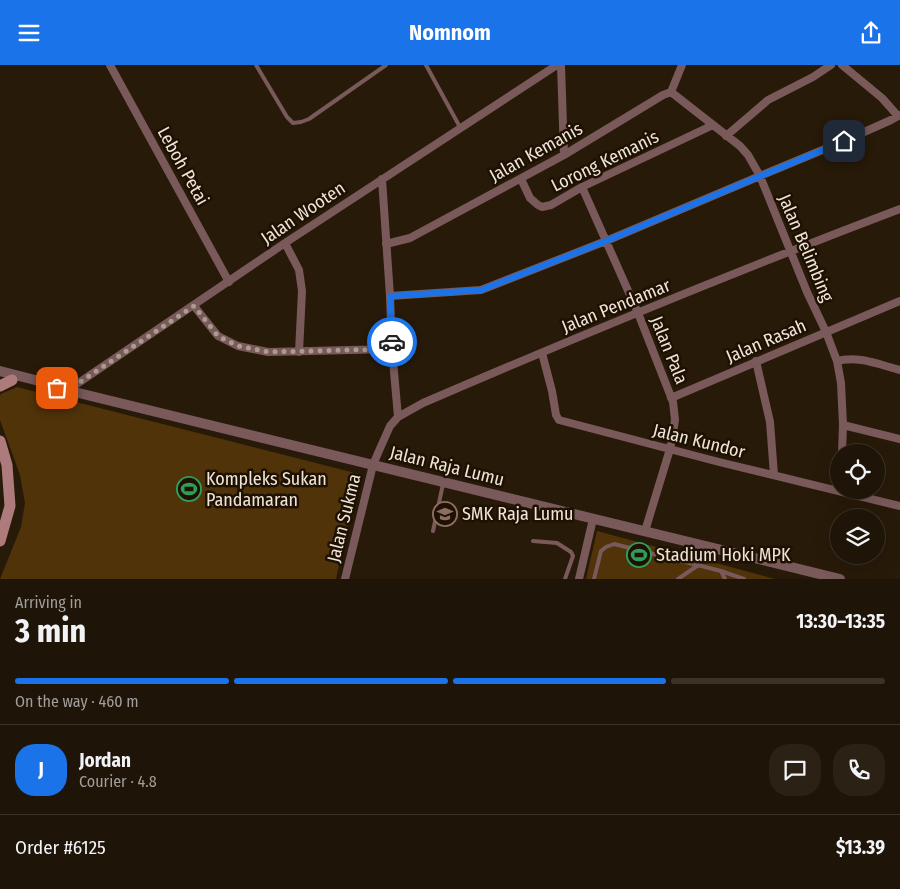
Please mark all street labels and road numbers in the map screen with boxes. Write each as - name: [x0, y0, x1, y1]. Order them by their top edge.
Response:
- street label: Jalan Kemanis: [485, 117, 587, 187]
- street label: Leboh Petai: [153, 123, 213, 209]
- street label: Lorong Kemanis: [548, 125, 663, 197]
- street label: Jalan Wooten: [257, 177, 349, 249]
- street label: Jalan Belimbing: [773, 191, 839, 306]
- street label: Jalan Pendamar: [558, 274, 674, 338]
- street label: Jalan Pala: [645, 313, 693, 387]
- street label: Jalan Rasah: [723, 314, 809, 368]
- street label: Jalan Kundor: [651, 419, 748, 463]
- street label: Jalan Raja Lumu: [388, 441, 506, 491]
- street label: Jalan Sukma: [322, 471, 366, 564]

